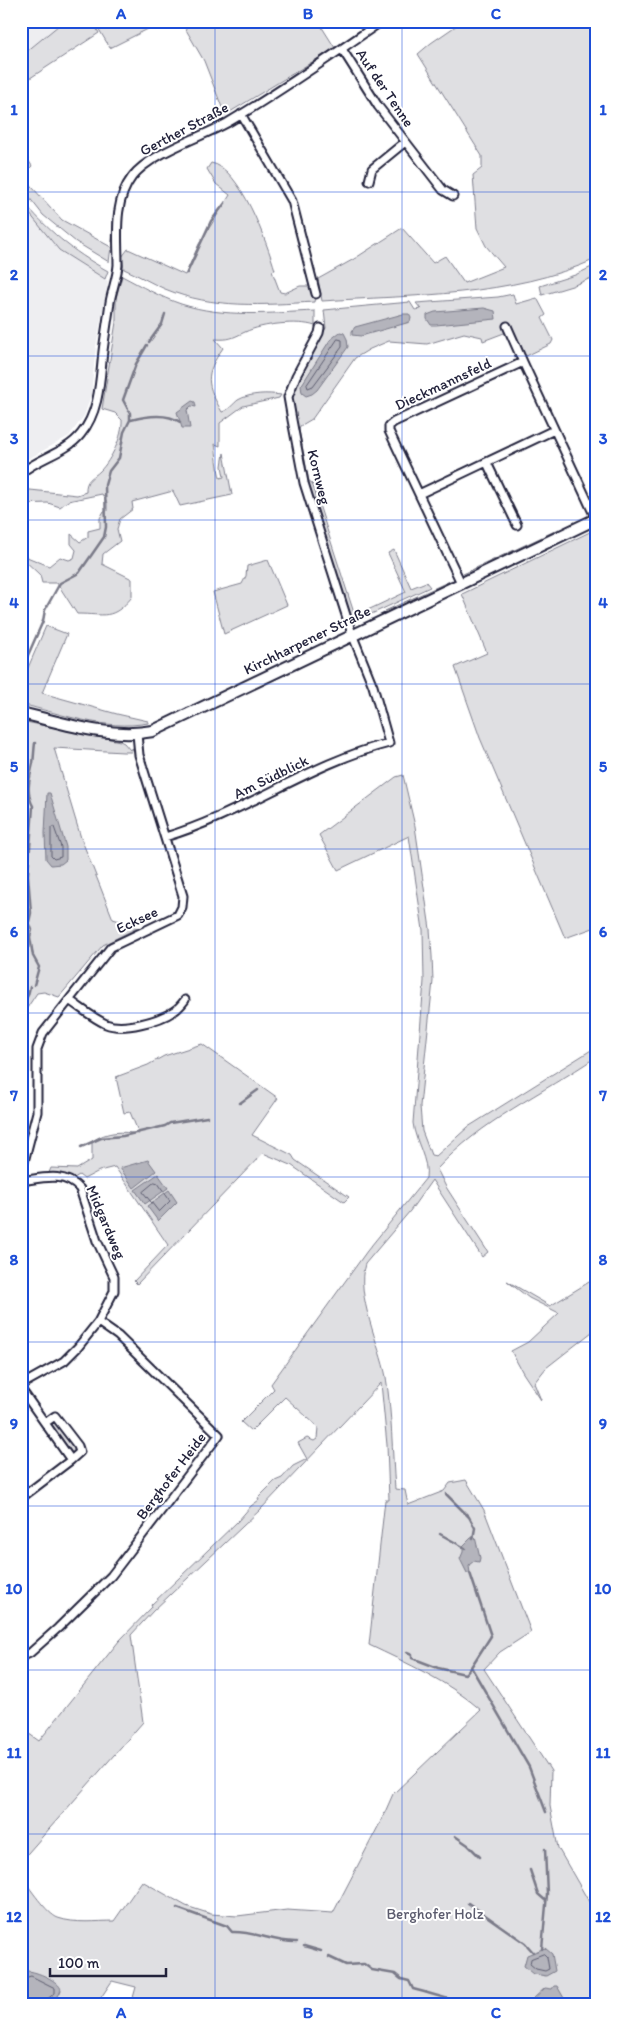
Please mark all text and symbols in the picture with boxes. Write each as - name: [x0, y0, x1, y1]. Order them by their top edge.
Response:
- text: A: [115, 4, 127, 23]
- text: B: [303, 4, 314, 23]
- text: C: [491, 4, 502, 23]
- street label: Auf der Tenne: [352, 45, 418, 131]
- street label: Gerther Straße: [137, 98, 231, 160]
- text: 1: [10, 100, 18, 119]
- text: 1: [599, 100, 607, 119]
- text: 2: [10, 265, 19, 284]
- text: 2: [599, 265, 608, 284]
- street label: Dieckmannsfeld: [392, 354, 494, 414]
- text: 3: [10, 429, 19, 448]
- text: 3: [599, 429, 608, 448]
- street label: Kornweg: [303, 448, 335, 507]
- text: 4: [9, 593, 19, 612]
- text: 4: [598, 593, 608, 612]
- street label: Kirchharpener Straße: [241, 601, 373, 679]
- street label: Am Südblick: [231, 751, 311, 803]
- text: 5: [10, 757, 19, 776]
- text: 5: [599, 757, 608, 776]
- street label: Ecksee: [113, 903, 161, 937]
- text: 6: [10, 922, 19, 941]
- text: 6: [599, 922, 608, 941]
- text: 7: [9, 1086, 18, 1105]
- text: 7: [598, 1086, 607, 1105]
- street label: Midgardweg: [82, 1182, 130, 1262]
- text: 8: [10, 1250, 19, 1269]
- text: 8: [599, 1250, 608, 1269]
- text: 9: [10, 1414, 18, 1433]
- text: 9: [599, 1414, 607, 1433]
- street label: Berghofer Heide: [132, 1429, 210, 1523]
- text: 10: [5, 1579, 23, 1598]
- text: 10: [594, 1579, 612, 1598]
- text: 11: [7, 1743, 22, 1762]
- text: 11: [596, 1743, 611, 1762]
- park label: Berghofer Holz: [386, 1905, 484, 1923]
- text: 12: [6, 1907, 23, 1926]
- text: 12: [595, 1907, 612, 1926]
- scale bar: [50, 1946, 166, 1978]
- text: 100 m: [58, 1954, 100, 1972]
- text: A: [115, 2003, 127, 2022]
- text: B: [303, 2003, 314, 2022]
- text: C: [491, 2003, 502, 2022]

